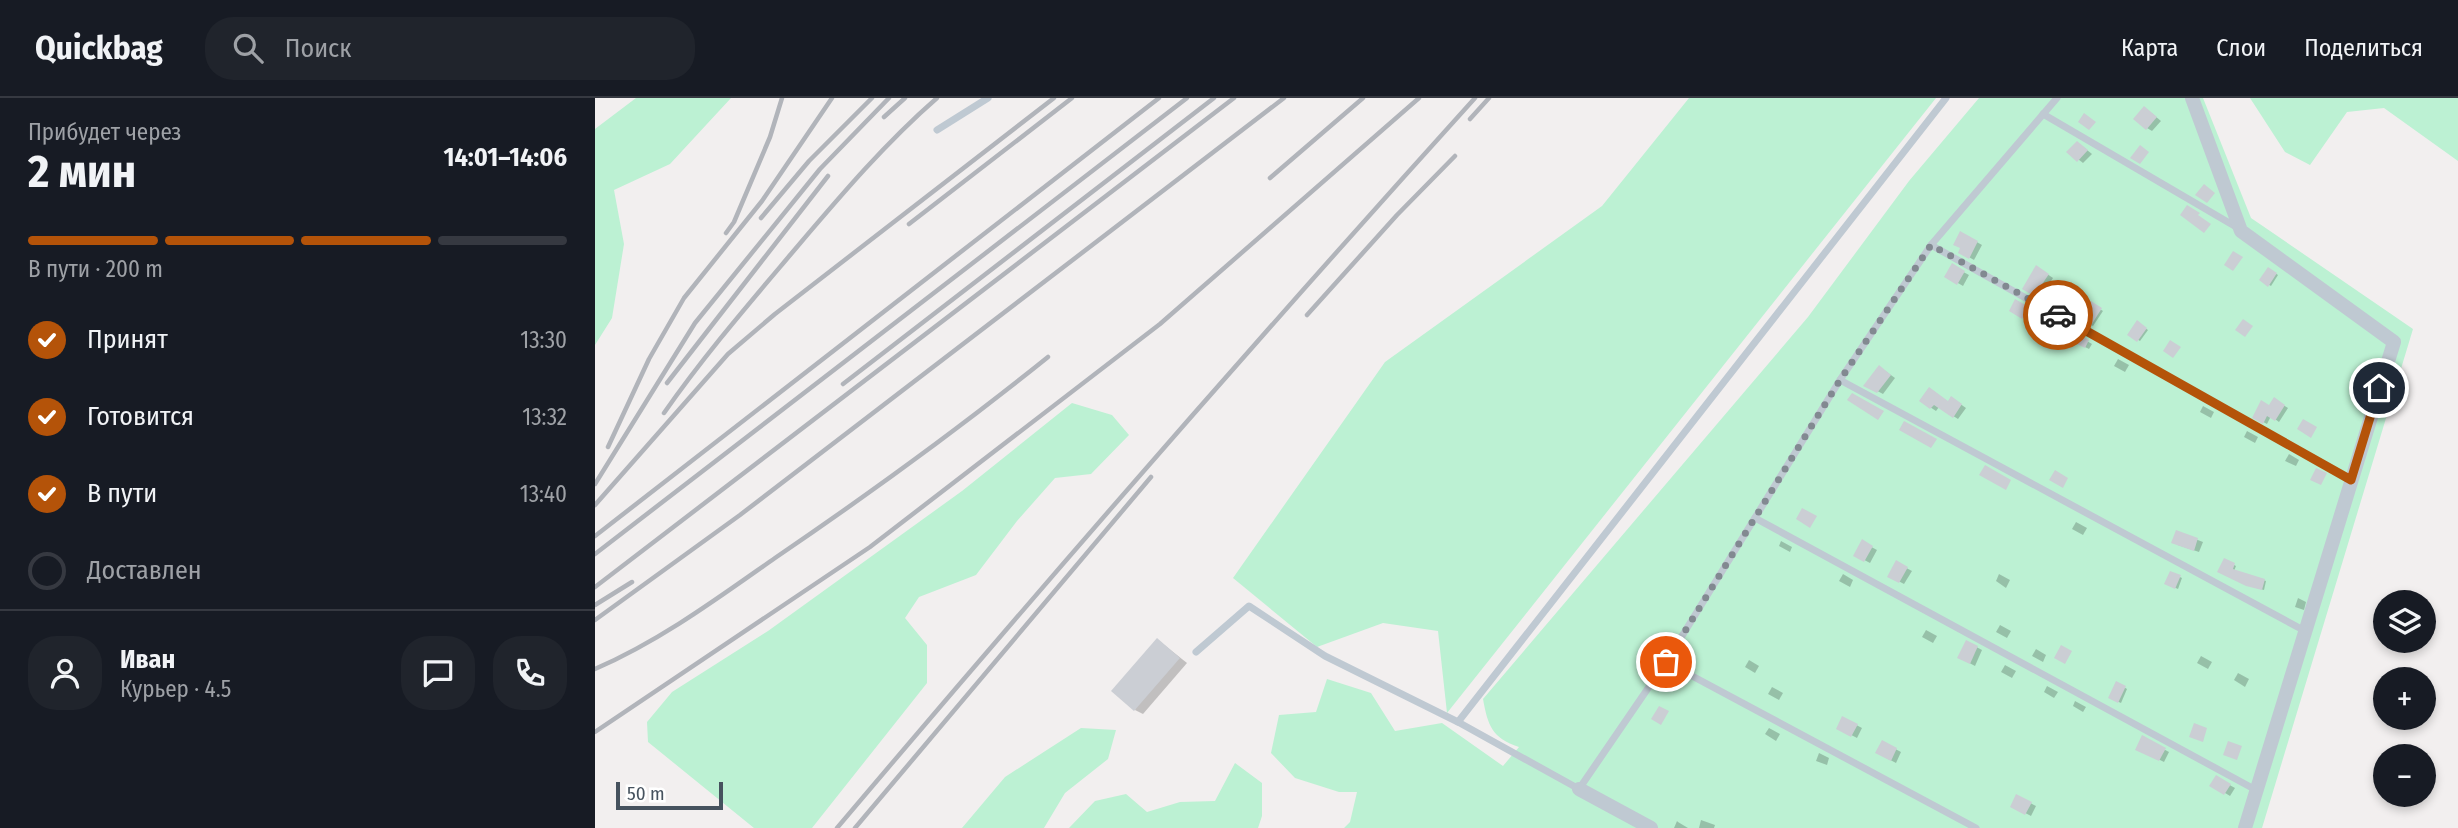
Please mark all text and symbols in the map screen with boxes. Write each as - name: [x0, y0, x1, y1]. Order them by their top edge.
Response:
- search box: [205, 17, 695, 80]
- text: Quickbag: [35, 28, 163, 68]
- icon: search: [229, 29, 267, 67]
- text: Поиск: [285, 33, 351, 64]
- text: Карта: [2121, 34, 2178, 62]
- text: Слои: [2216, 34, 2266, 62]
- text: Поделиться: [2304, 34, 2423, 62]
- text: Прибудет через: [28, 118, 181, 146]
- text: 14:01–14:06: [443, 142, 567, 173]
- text: 2 мин: [28, 144, 136, 199]
- text: В пути · 200 m: [28, 255, 163, 283]
- courier: [2023, 280, 2093, 350]
- icon: car: [2039, 296, 2077, 334]
- icon: check: [28, 321, 66, 359]
- text: Принят: [87, 324, 168, 355]
- text: 13:30: [520, 326, 567, 354]
- pin: [2349, 358, 2409, 418]
- icon: home: [2360, 369, 2398, 407]
- icon: check: [28, 398, 66, 436]
- text: Готовится: [87, 401, 194, 432]
- text: 13:32: [522, 403, 567, 431]
- icon: check: [28, 475, 66, 513]
- text: В пути: [87, 478, 157, 509]
- text: 13:40: [520, 480, 567, 508]
- text: Доставлен: [87, 555, 202, 586]
- map controls: [2373, 590, 2436, 807]
- button: layers: [2373, 590, 2436, 653]
- pin: [1636, 632, 1696, 692]
- button: person: [28, 636, 102, 710]
- button: chat: [401, 636, 475, 710]
- button: phone: [493, 636, 567, 710]
- icon: bag: [1647, 643, 1685, 681]
- text: Иван: [120, 644, 175, 675]
- button: +: [2373, 667, 2436, 730]
- text: Курьер · 4.5: [120, 675, 231, 703]
- button: −: [2373, 744, 2436, 807]
- scale bar: [616, 779, 723, 811]
- text: 50 m: [627, 782, 665, 805]

